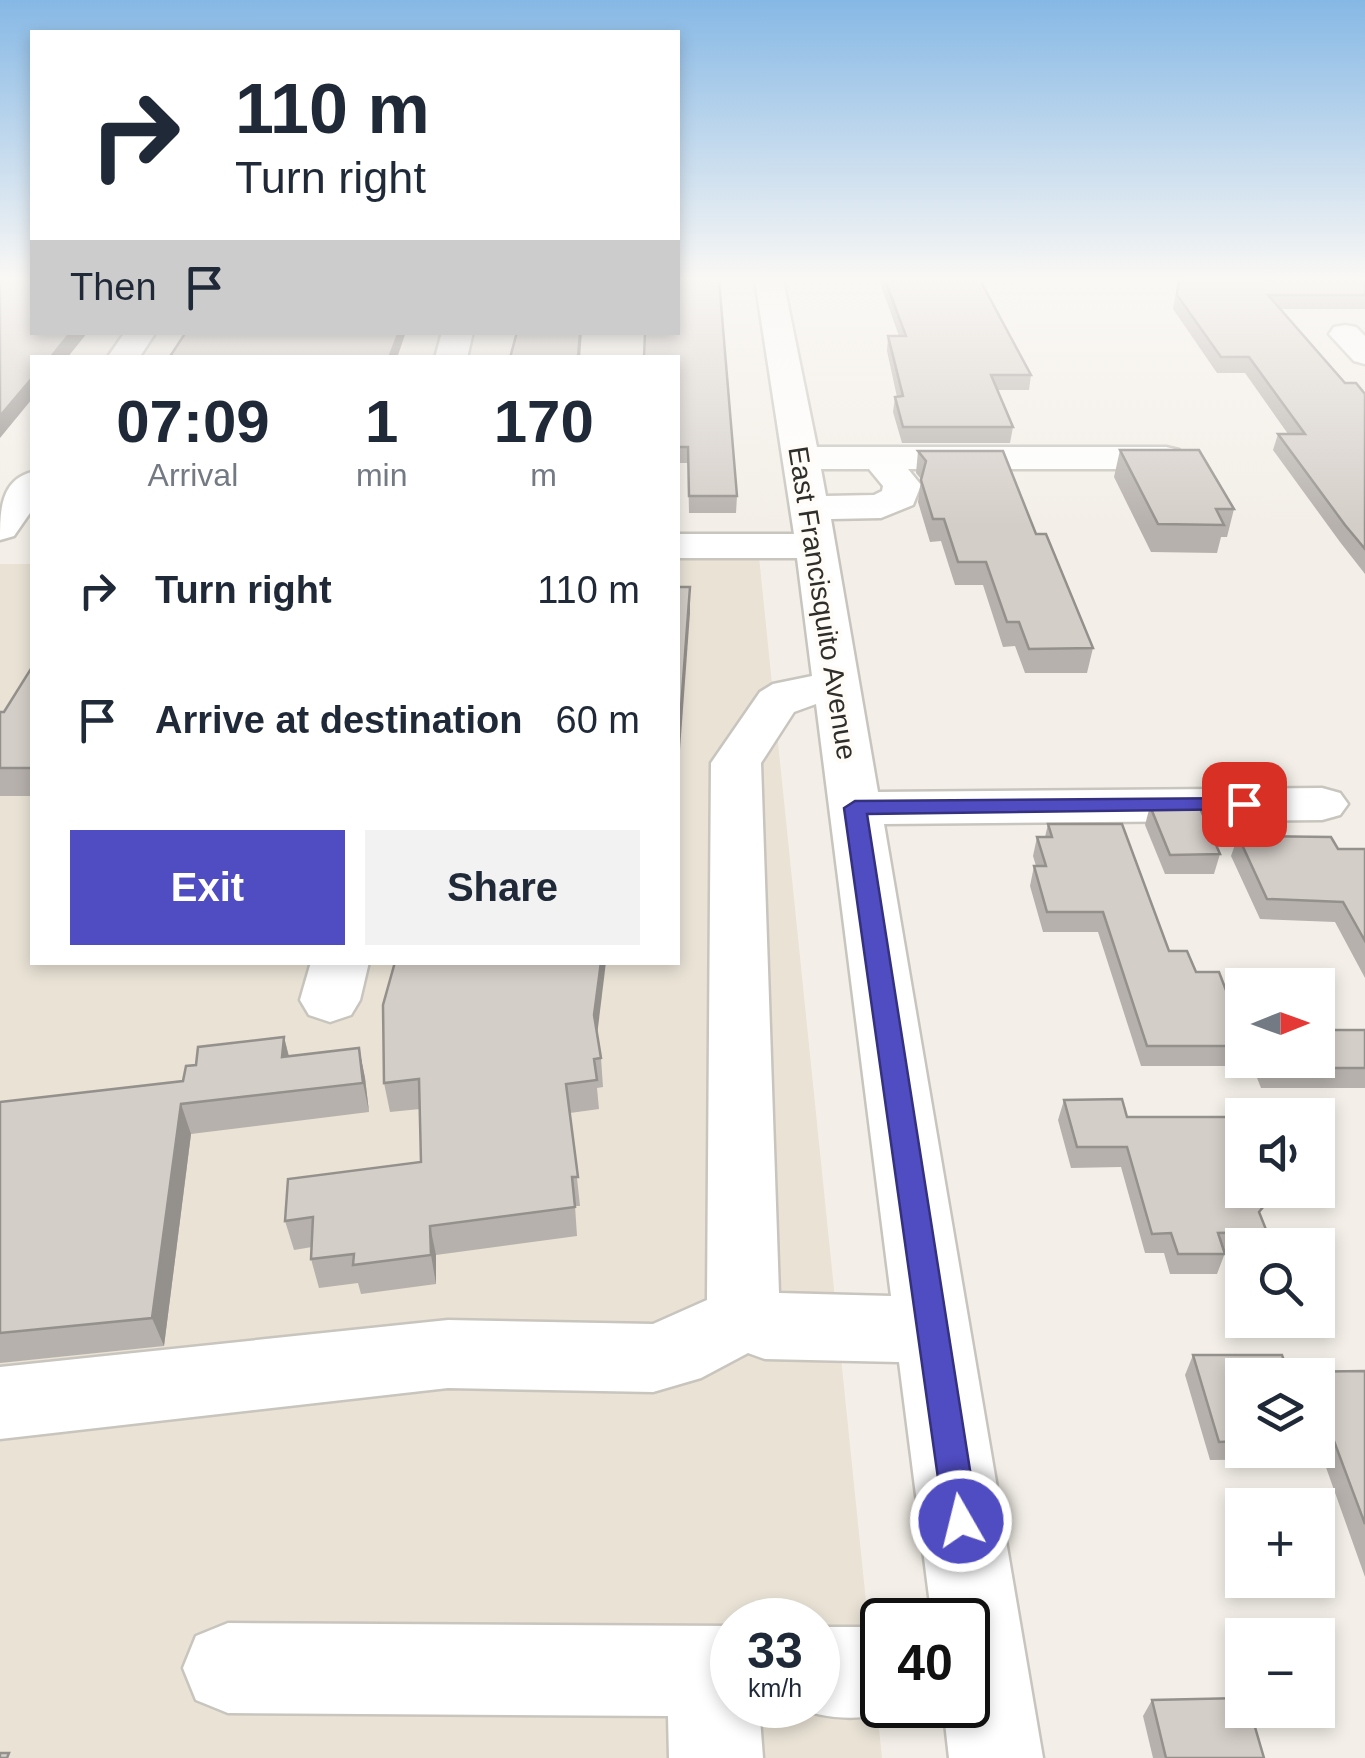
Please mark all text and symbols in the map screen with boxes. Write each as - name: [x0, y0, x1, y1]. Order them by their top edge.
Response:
- icon: right: [70, 70, 200, 200]
- text: 110 m: [235, 70, 430, 148]
- text: Turn right: [235, 152, 426, 203]
- icon: arrive: [177, 260, 232, 315]
- text: Then: [70, 266, 157, 308]
- text: 07:09: [116, 388, 270, 455]
- text: 1: [365, 388, 398, 455]
- text: 170: [494, 388, 594, 455]
- street label: East Francisquito Avenue: [782, 444, 863, 762]
- text: Arrival: [148, 457, 238, 493]
- text: min: [356, 457, 407, 493]
- text: m: [530, 457, 557, 493]
- icon: right: [70, 563, 125, 618]
- text: Turn right: [155, 569, 332, 611]
- text: 110 m: [537, 569, 640, 611]
- icon: arrive: [70, 693, 125, 748]
- text: Arrive at destination: [155, 699, 522, 741]
- text: 60 m: [556, 699, 640, 741]
- pin: [1202, 762, 1287, 847]
- icon: arrive: [1217, 777, 1272, 832]
- button: Exit: [70, 830, 345, 945]
- button: Share: [365, 830, 640, 945]
- north arrow: [1225, 968, 1335, 1078]
- map controls: [1225, 968, 1335, 1728]
- button: sound: [1225, 1098, 1335, 1208]
- button: search: [1225, 1228, 1335, 1338]
- button: layers: [1225, 1358, 1335, 1468]
- position arrow: [909, 1469, 1013, 1573]
- button: +: [1225, 1488, 1335, 1598]
- speed limit sign: 40: [860, 1598, 990, 1728]
- button: −: [1225, 1618, 1335, 1728]
- text: 33: [747, 1623, 803, 1679]
- text: km/h: [748, 1674, 802, 1702]

